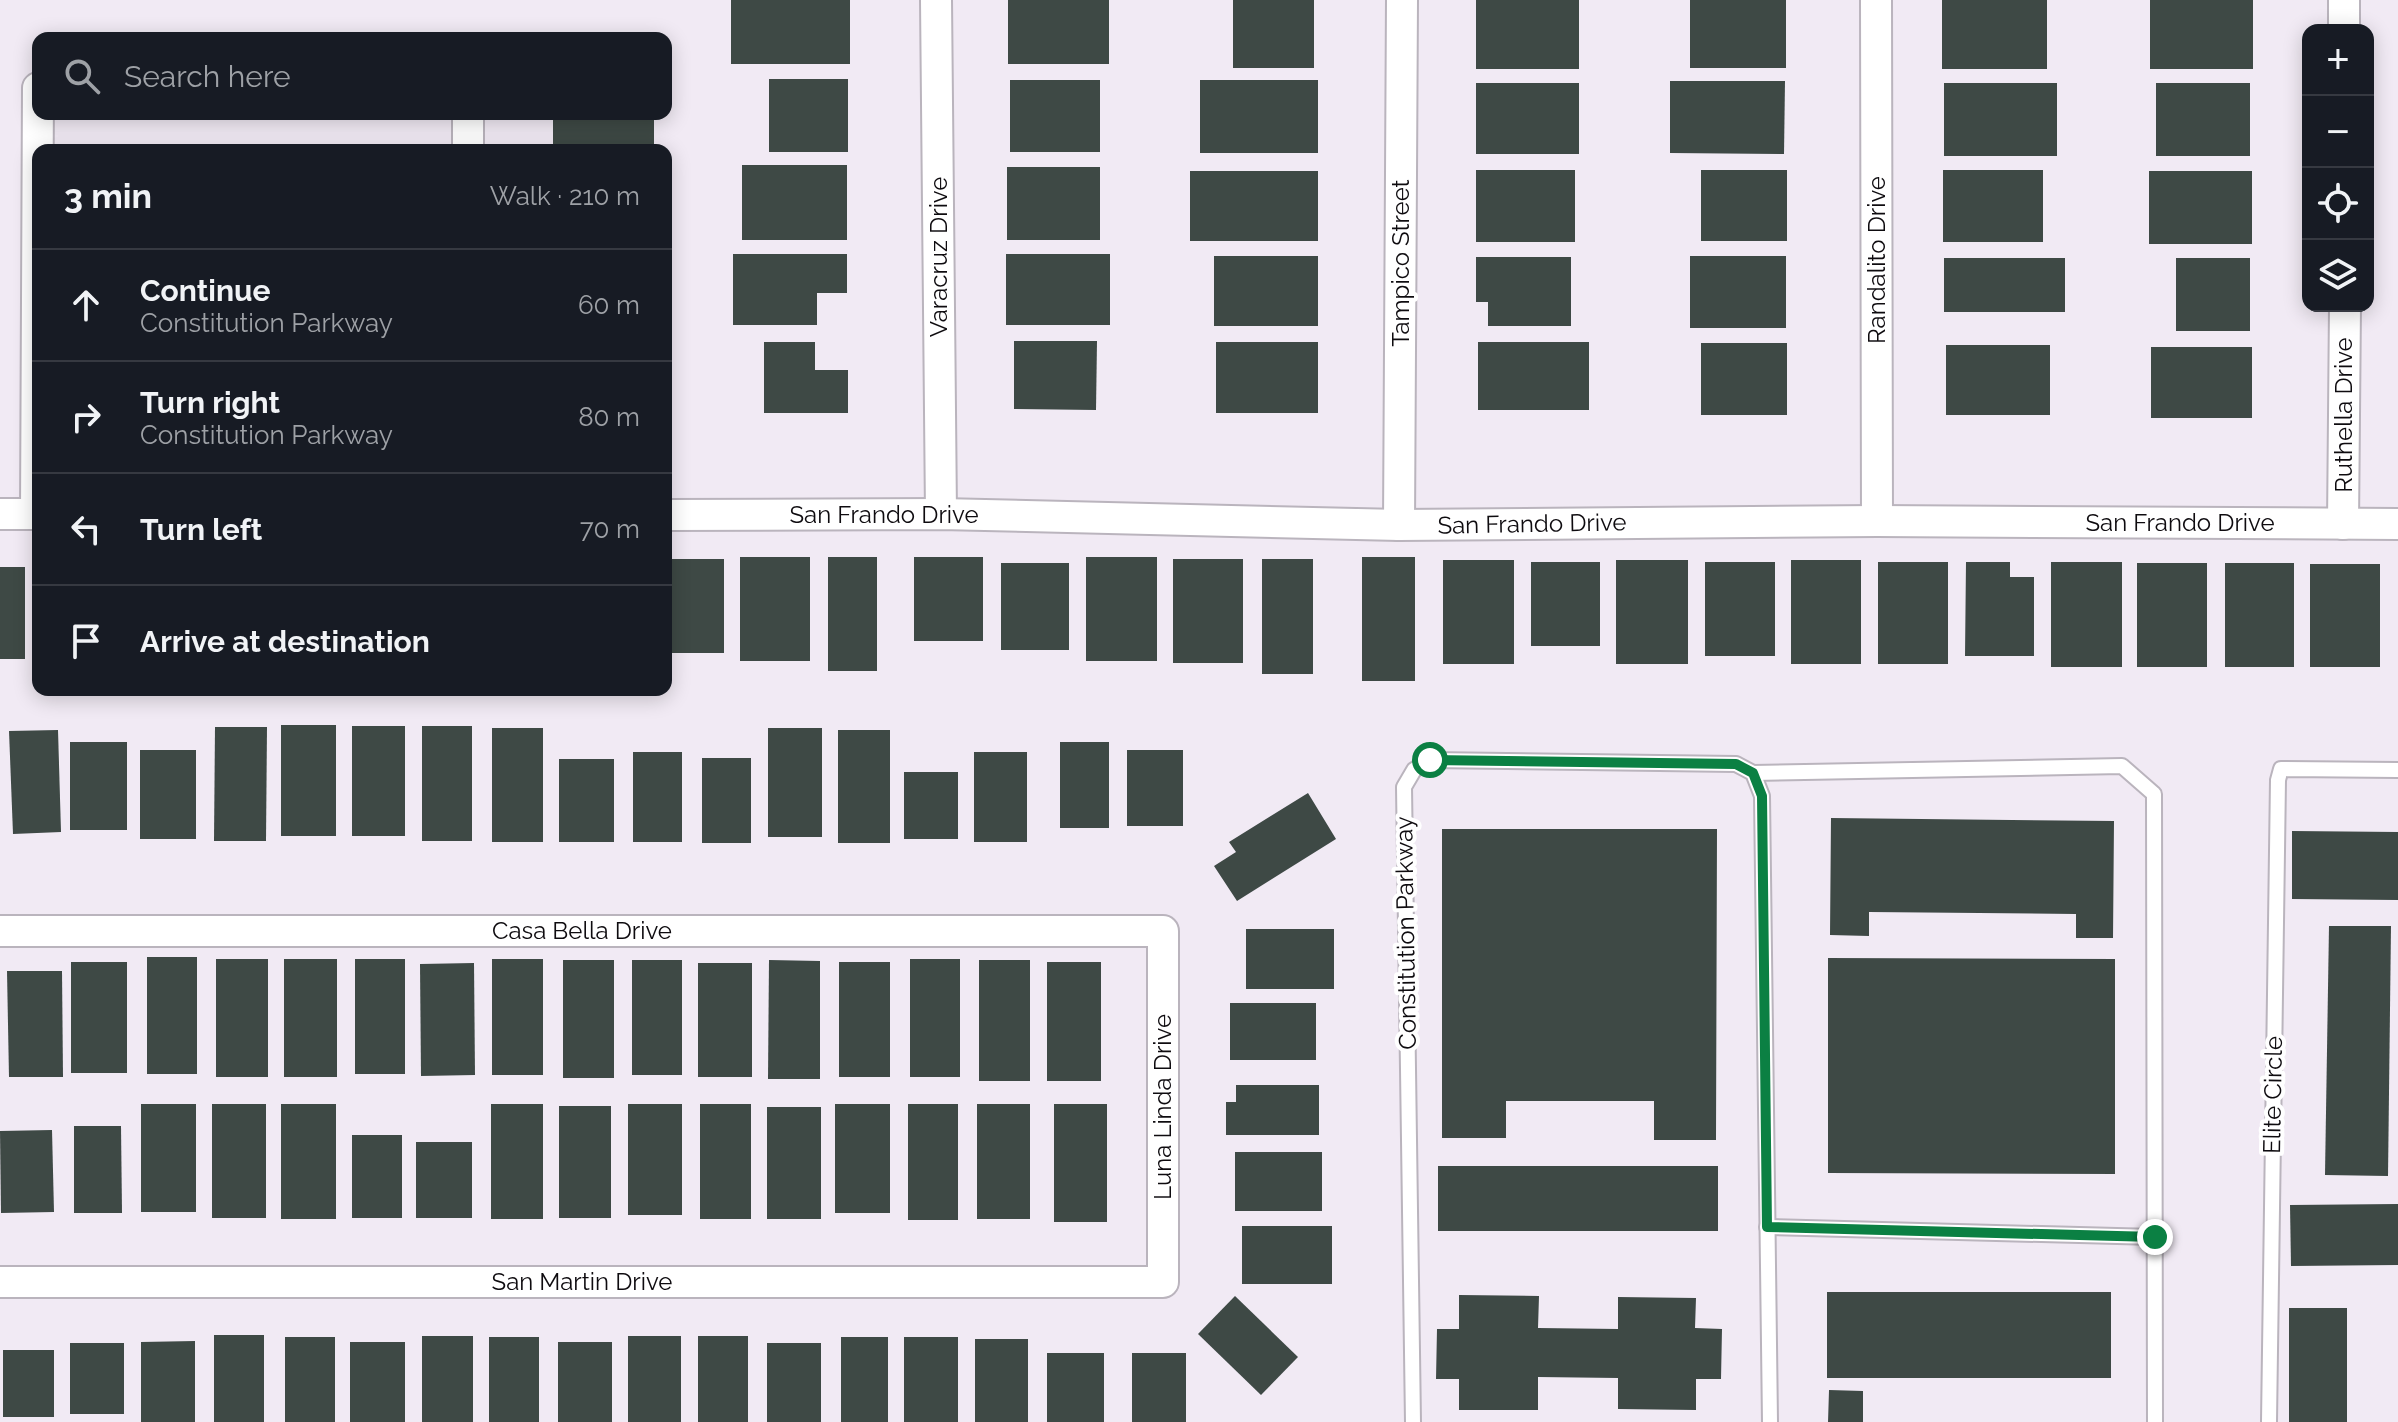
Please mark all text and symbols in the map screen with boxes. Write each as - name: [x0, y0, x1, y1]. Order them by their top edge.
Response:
- map controls: [2302, 24, 2374, 312]
- button: +: [2302, 24, 2374, 96]
- search box: [32, 32, 672, 120]
- icon: search: [60, 54, 104, 98]
- text: Search here: [124, 59, 291, 94]
- button: −: [2302, 96, 2374, 168]
- button: locate: [2302, 168, 2374, 240]
- text: 3 min: [64, 176, 152, 216]
- street label: Randalito Drive: [1862, 176, 1891, 344]
- street label: Varacruz Drive: [924, 177, 953, 337]
- street label: Tampico Street: [1386, 179, 1415, 347]
- text: Walk · 210 m: [490, 181, 640, 211]
- button: layers: [2302, 240, 2374, 312]
- text: Continue: [140, 273, 271, 308]
- icon: ahead: [64, 283, 108, 327]
- text: 60 m: [578, 290, 640, 320]
- text: Constitution Parkway: [140, 308, 393, 338]
- street label: Ruthella Drive: [2329, 337, 2358, 493]
- text: Turn right: [140, 385, 280, 420]
- icon: right: [64, 395, 108, 439]
- text: 80 m: [578, 402, 640, 432]
- text: Constitution Parkway: [140, 420, 393, 450]
- street label: San Frando Drive: [789, 500, 979, 529]
- icon: left: [64, 507, 108, 551]
- street label: San Frando Drive: [1437, 507, 1627, 540]
- street label: San Frando Drive: [2085, 508, 2275, 537]
- text: Turn left: [140, 512, 262, 547]
- text: 70 m: [580, 514, 640, 544]
- icon: arrive: [64, 619, 108, 663]
- text: Arrive at destination: [140, 624, 430, 659]
- route start: [1412, 742, 1448, 778]
- street label: Constitution Parkway: [1389, 816, 1422, 1050]
- street label: Casa Bella Drive: [492, 916, 672, 945]
- street label: Luna Linda Drive: [1148, 1014, 1177, 1200]
- street label: Elite Circle: [2257, 1036, 2288, 1154]
- route end: [2137, 1219, 2173, 1255]
- street label: San Martin Drive: [492, 1267, 672, 1296]

